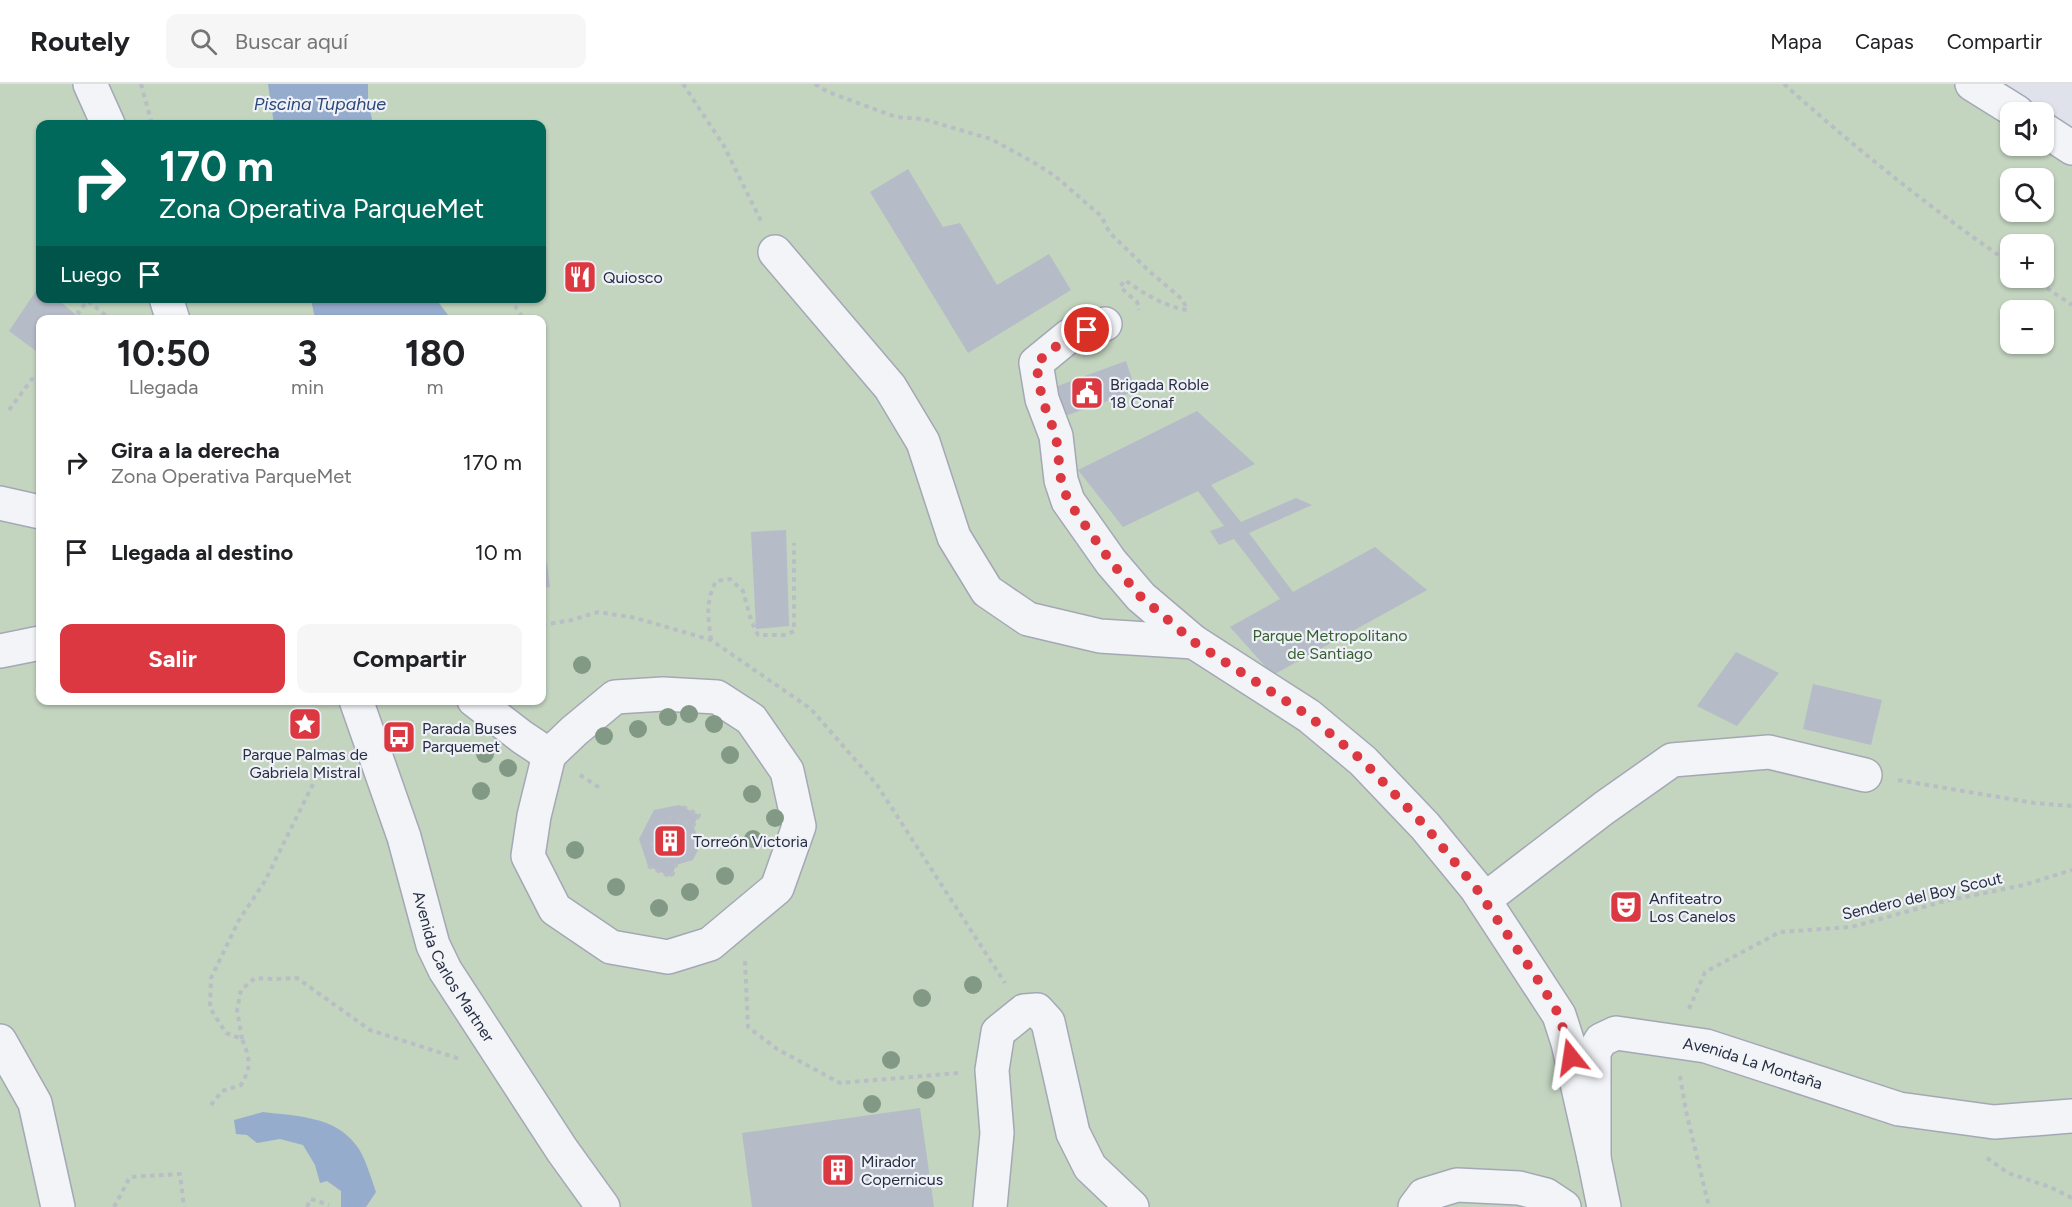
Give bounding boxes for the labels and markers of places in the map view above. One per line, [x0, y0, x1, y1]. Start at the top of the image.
restaurant icon: Quiosco [562, 259, 598, 295]
place label: Quiosco [603, 268, 663, 287]
pin [1061, 304, 1112, 355]
public building icon: Brigada Roble 18 Conaf [1069, 375, 1105, 411]
place label: Brigada Roble 18 Conaf [1110, 375, 1209, 412]
place icon: Parque Palmas de Gabriela Mistral [287, 706, 323, 742]
bus stop icon: Parada Buses Parquemet [381, 719, 417, 755]
place label: Parada Buses Parquemet [422, 719, 517, 756]
place label: Parque Palmas de Gabriela Mistral [242, 745, 368, 782]
building icon: Torreón Victoria [652, 823, 688, 859]
place label: Torreón Victoria [693, 832, 808, 851]
theatre icon: Anfiteatro Los Canelos [1608, 889, 1644, 925]
place label: Anfiteatro Los Canelos [1649, 889, 1736, 926]
building icon: Mirador Copernicus [820, 1152, 856, 1188]
place label: Mirador Copernicus [861, 1152, 943, 1189]

